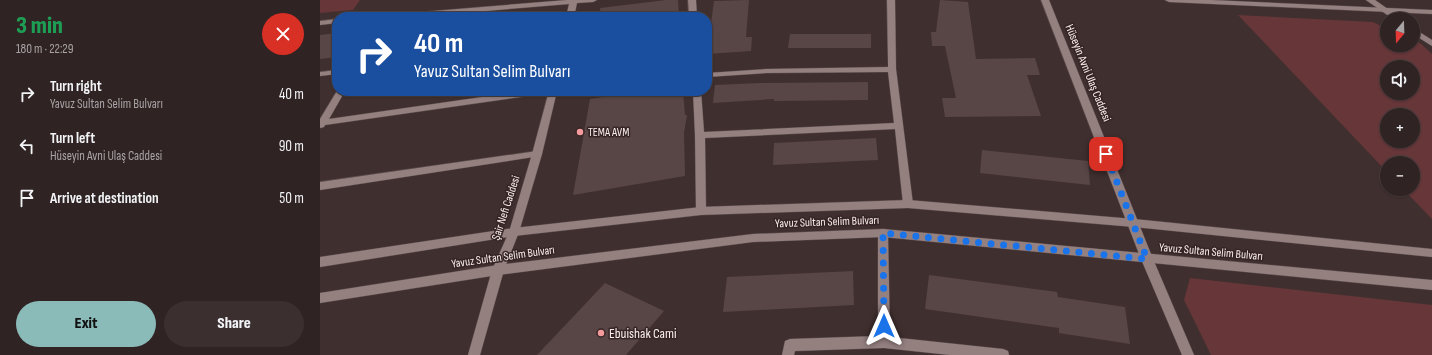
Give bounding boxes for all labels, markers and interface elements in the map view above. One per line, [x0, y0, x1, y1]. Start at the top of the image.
text: 3 min [16, 11, 63, 40]
north arrow [1380, 12, 1420, 52]
map controls [1380, 12, 1420, 196]
button: close [262, 13, 304, 55]
street label: Hüseyin Avni Ulaş Caddesi [1062, 22, 1114, 124]
text: 40 m [414, 27, 463, 60]
icon: right [348, 28, 400, 80]
text: 180 m · 22:29 [16, 41, 73, 57]
button: sound [1380, 60, 1420, 100]
text: Yavuz Sultan Selim Bulvarı [414, 61, 570, 82]
text: Turn right [50, 77, 102, 96]
icon: right [16, 83, 38, 105]
text: 40 m [279, 85, 304, 104]
text: Yavuz Sultan Selim Bulvarı [50, 96, 163, 112]
button: + [1380, 108, 1420, 148]
place label: TEMA AVM [588, 125, 629, 140]
marker: TEMA AVM [575, 127, 585, 137]
text: Turn left [50, 129, 95, 148]
icon: left [16, 135, 38, 157]
text: 90 m [279, 137, 304, 156]
pin [1089, 137, 1123, 171]
icon: arrive [1095, 143, 1117, 165]
text: Hüseyin Avni Ulaş Caddesi [50, 148, 162, 164]
button: − [1380, 156, 1420, 196]
street label: Şair Nefi Caddesi [489, 174, 523, 242]
icon: arrive [16, 187, 38, 209]
text: Arrive at destination [50, 189, 159, 208]
text: 50 m [279, 189, 304, 208]
street label: Yavuz Sultan Selim Bulvarı [775, 213, 879, 231]
street label: Yavuz Sultan Selim Bulvarı [1158, 240, 1264, 264]
street label: Yavuz Sultan Selim Bulvarı [450, 242, 556, 272]
button: Exit [16, 301, 156, 347]
button: Share [164, 301, 304, 347]
position arrow [863, 305, 905, 347]
place label: Ebuishak Cami [609, 325, 677, 342]
marker: Ebuishak Cami [596, 328, 606, 338]

